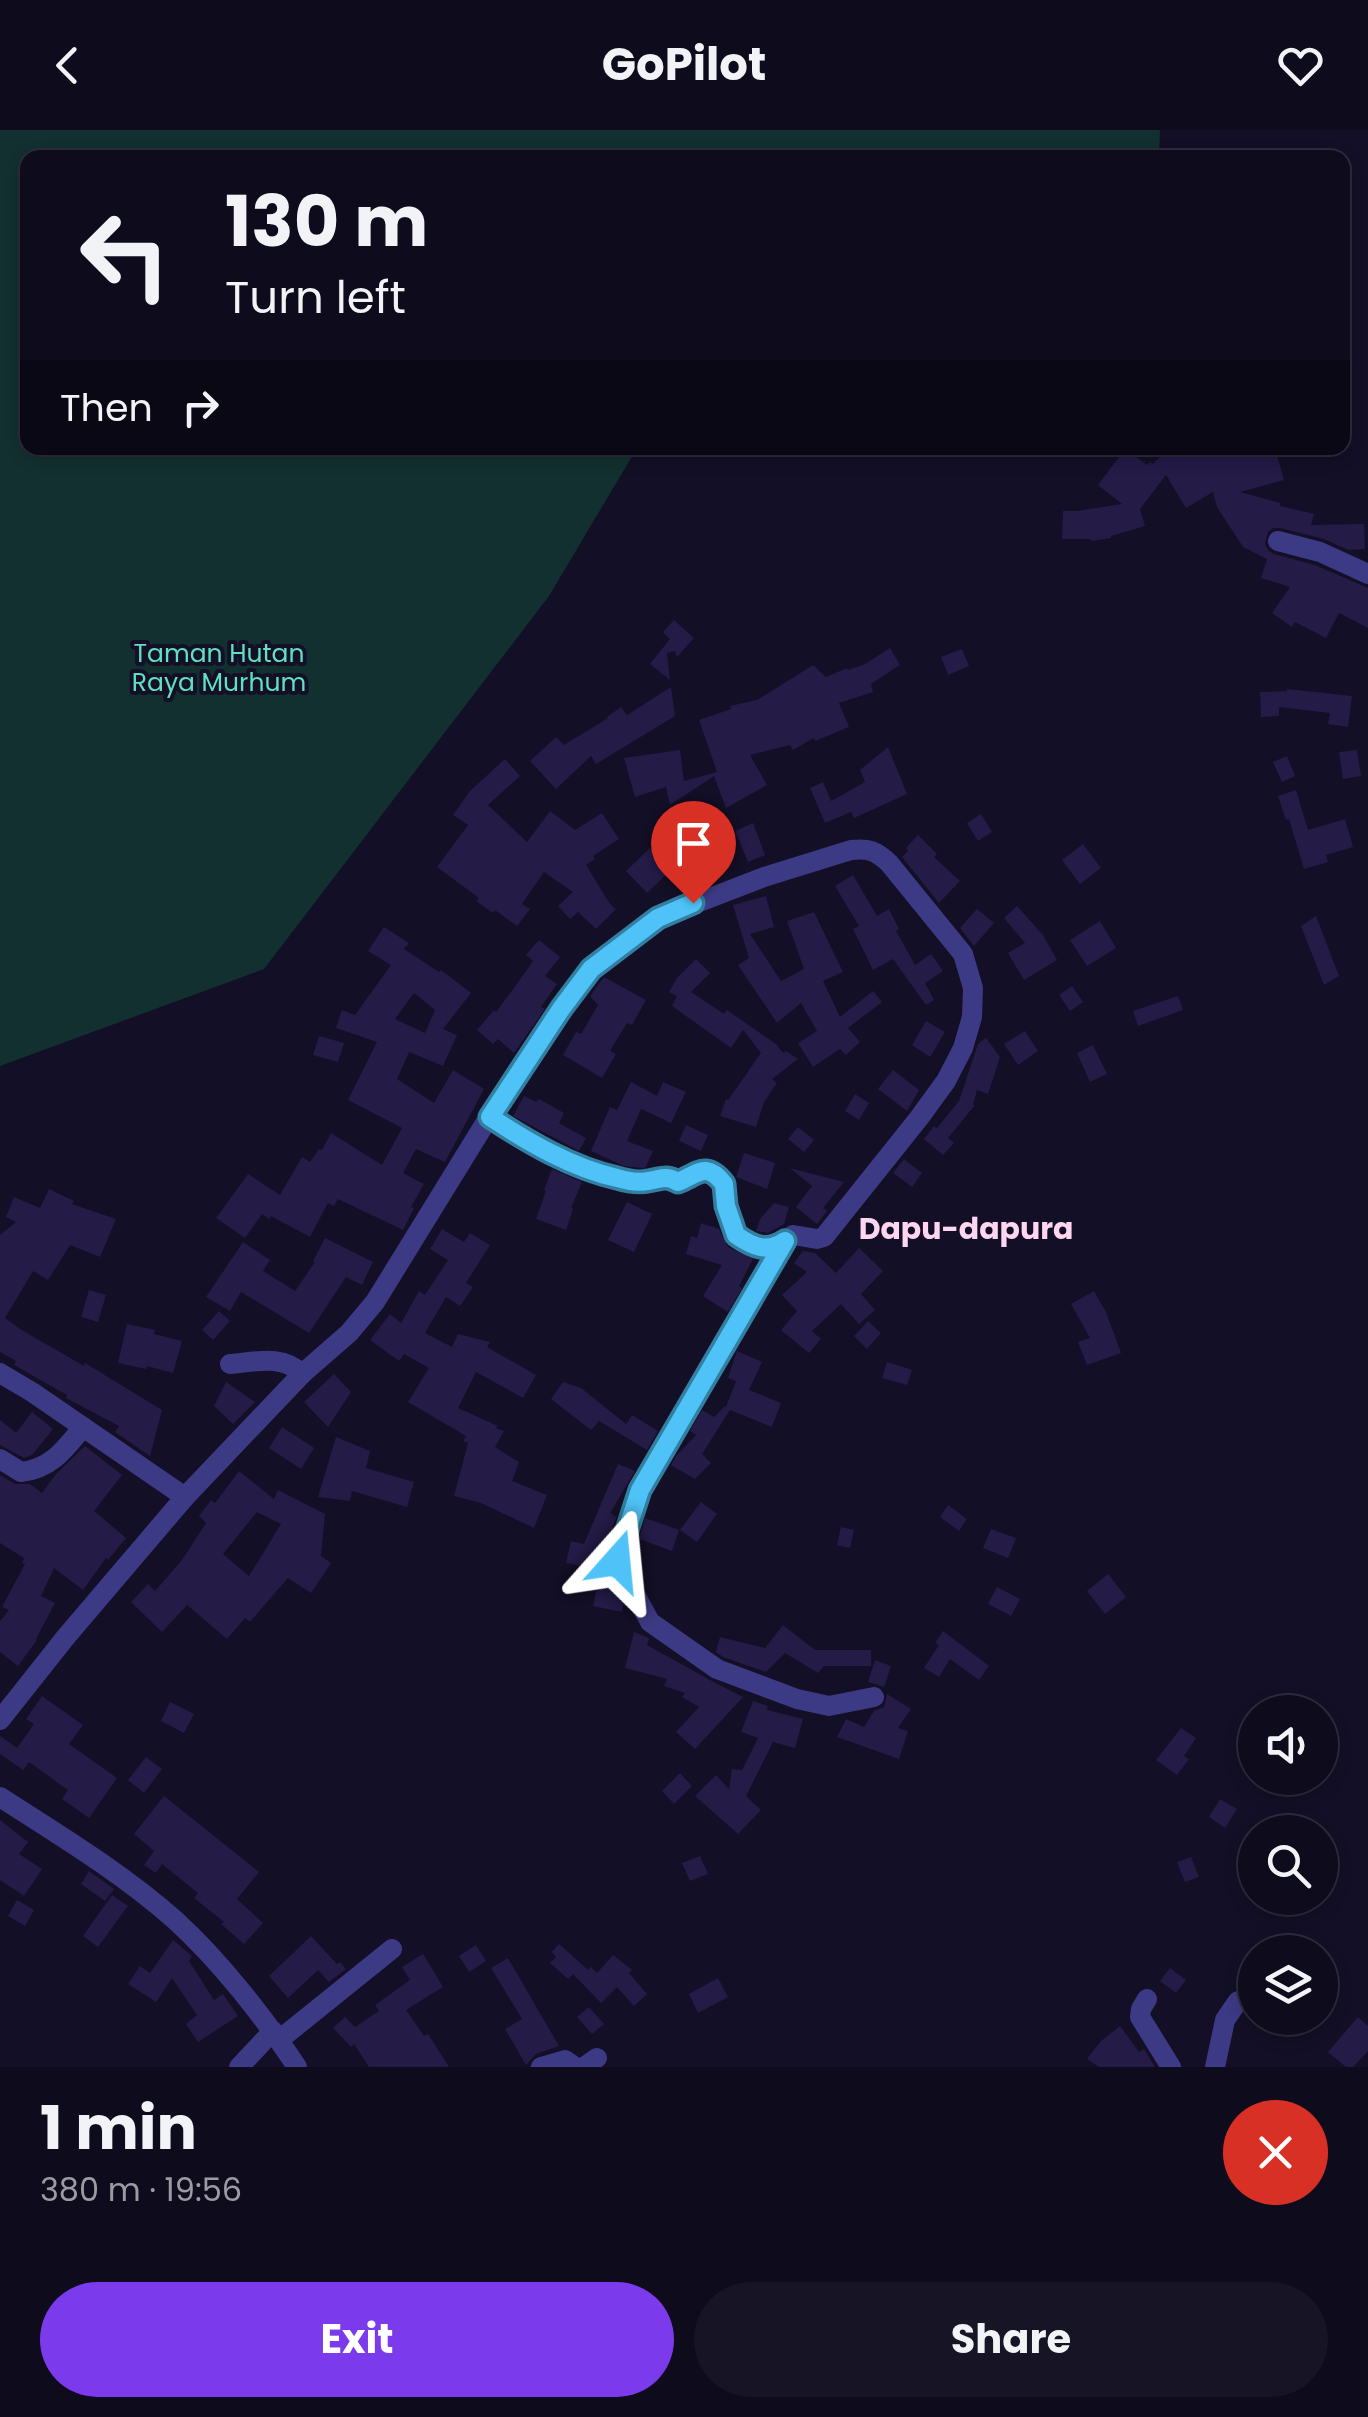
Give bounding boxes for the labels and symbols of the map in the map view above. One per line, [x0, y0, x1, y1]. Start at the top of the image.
park label: Taman Hutan Raya Murhum [132, 636, 306, 700]
pin [651, 801, 736, 904]
district label: Dapu-dapura [859, 1207, 1073, 1250]
position arrow [565, 1509, 669, 1613]

